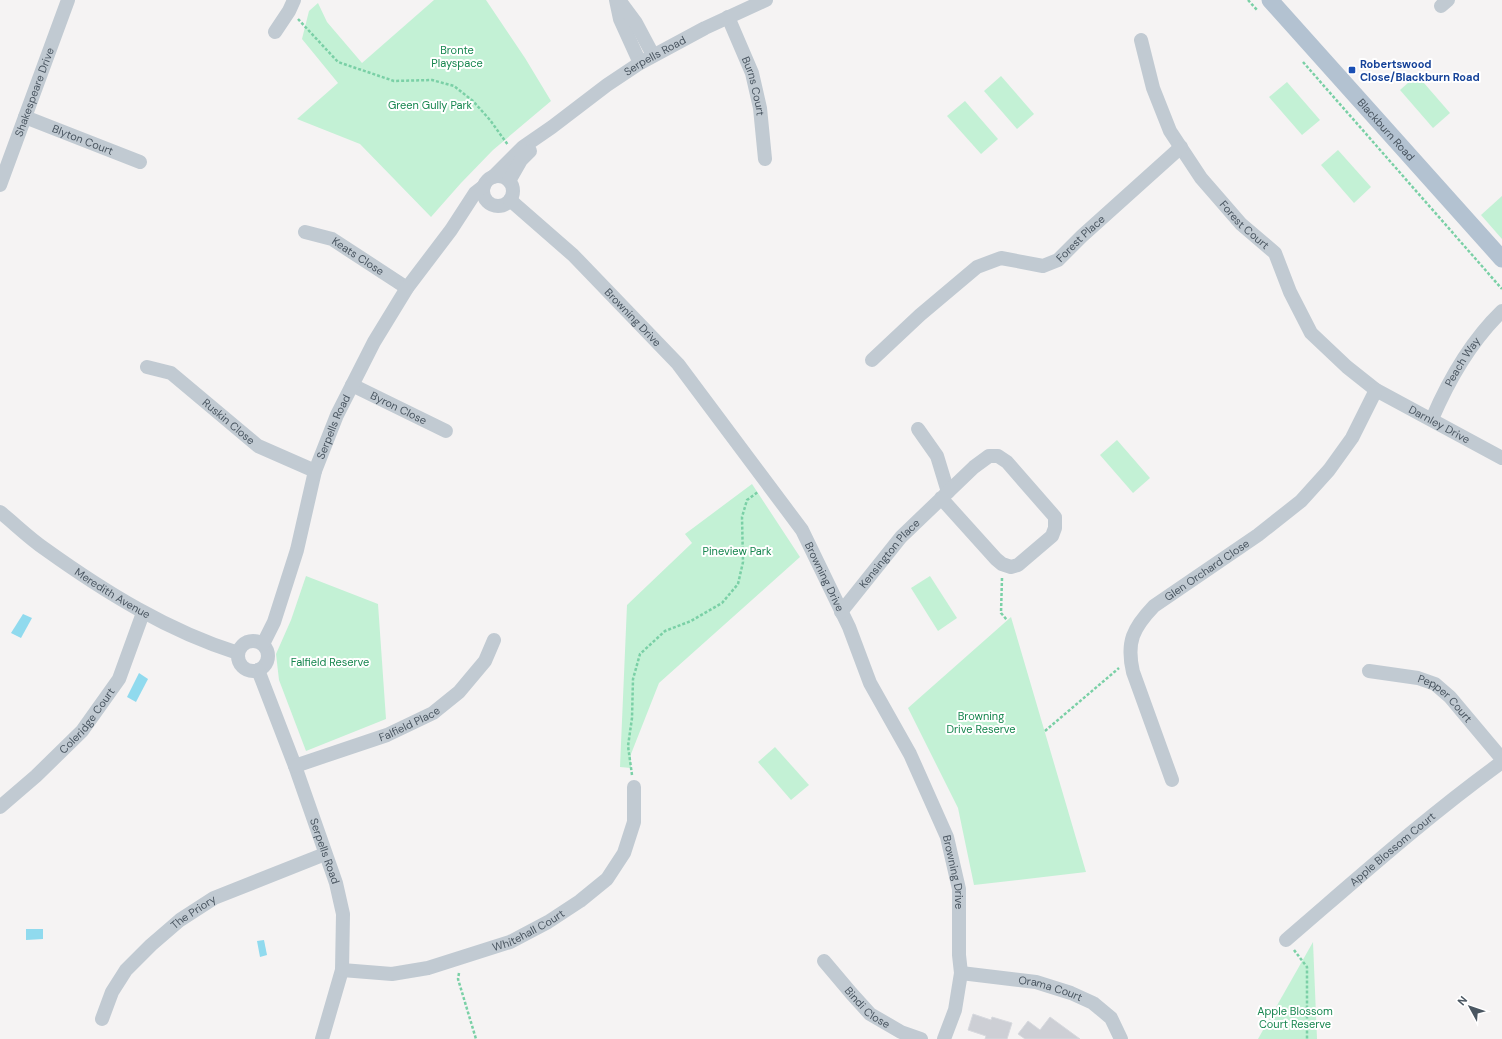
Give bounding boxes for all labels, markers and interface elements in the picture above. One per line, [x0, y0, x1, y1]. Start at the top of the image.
street label: Serpells Road [621, 33, 688, 79]
park label: Bronte Playspace [431, 43, 483, 70]
street label: Shakespeare Drive [11, 46, 57, 139]
street label: Burns Court [739, 54, 768, 116]
place label: Robertswood Close/Blackburn Road [1360, 57, 1480, 84]
marker: Robertswood Close/Blackburn Road [1347, 65, 1357, 75]
street label: Blackburn Road [1354, 95, 1418, 164]
park label: Green Gully Park [388, 98, 473, 112]
street label: Blyton Court [50, 121, 115, 158]
street label: Forest Court [1217, 198, 1272, 252]
street label: Forest Place [1053, 212, 1108, 265]
street label: Keats Close [329, 234, 387, 278]
street label: Browning Drive [602, 285, 664, 349]
street label: Peach Way [1442, 334, 1483, 389]
street label: Byron Close [368, 388, 429, 428]
street label: Serpells Road [313, 392, 353, 461]
street label: Ruskin Close [199, 395, 258, 447]
street label: Darnley Drive [1406, 402, 1472, 446]
street label: Kensington Place [856, 516, 923, 591]
street label: Glen Orchard Close [1162, 536, 1252, 604]
street label: Browning Drive [802, 540, 847, 614]
park label: Pineview Park [703, 544, 772, 558]
street label: Meredith Avenue [72, 565, 153, 621]
park label: Falfield Reserve [291, 655, 369, 669]
street label: Pepper Court [1416, 671, 1475, 725]
street label: Coleridge Court [56, 685, 118, 757]
street label: Falfield Place [377, 703, 443, 744]
park label: Browning Drive Reserve [946, 709, 1016, 736]
street label: Apple Blossom Court [1347, 809, 1438, 889]
street label: Serpells Road [307, 816, 343, 886]
street label: Browning Drive [940, 833, 966, 909]
street label: The Priory [168, 892, 218, 932]
street label: Whitehall Court [490, 906, 567, 954]
street label: Orama Court [1018, 973, 1085, 1004]
street label: Bindi Close [842, 984, 893, 1031]
north arrow [1450, 987, 1490, 1027]
text: N [1454, 993, 1470, 1008]
park label: Apple Blossom Court Reserve [1257, 1004, 1333, 1031]

